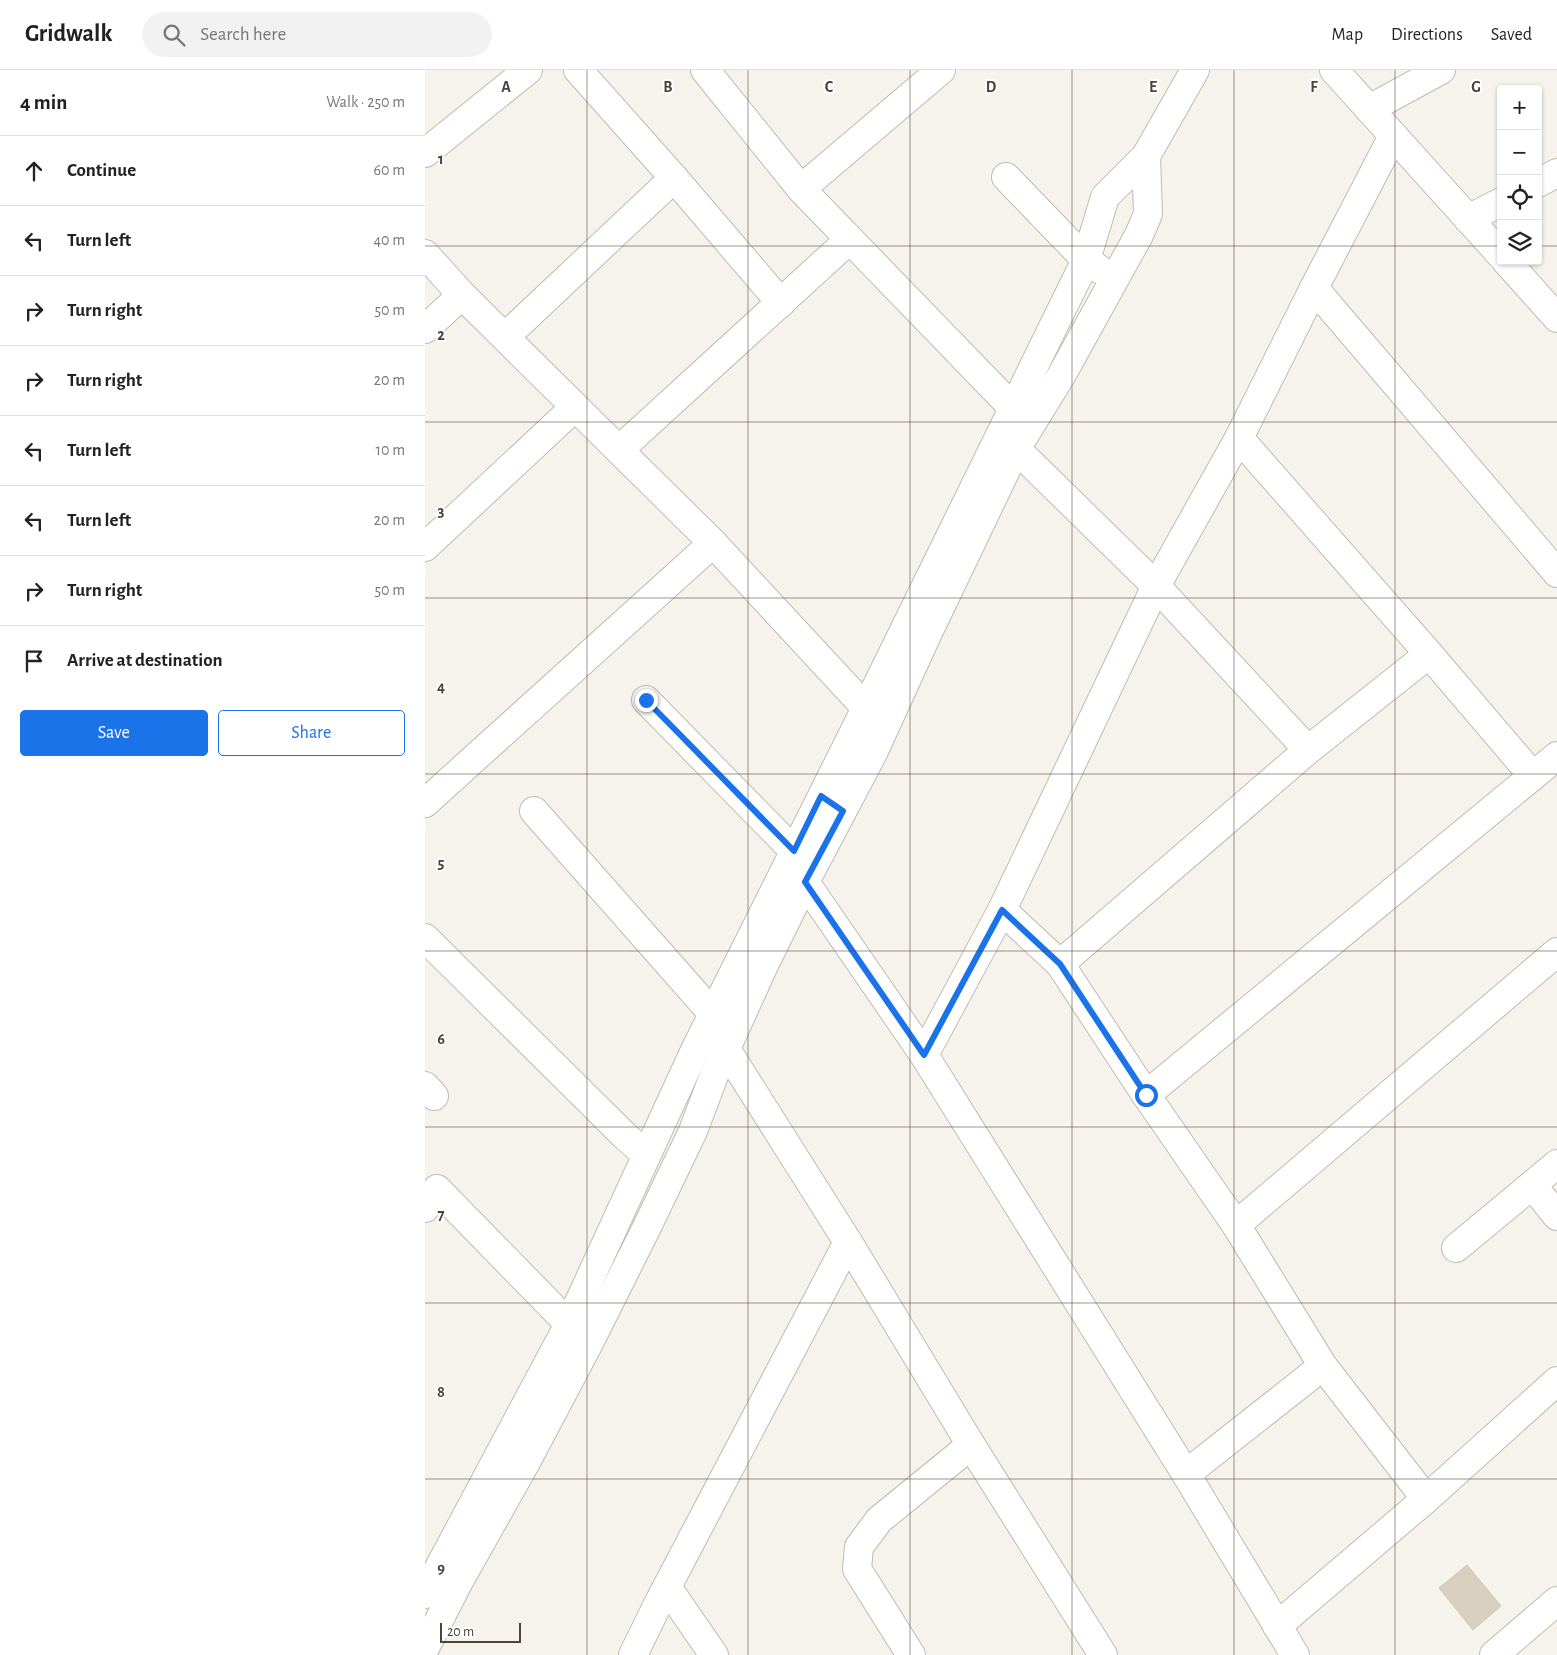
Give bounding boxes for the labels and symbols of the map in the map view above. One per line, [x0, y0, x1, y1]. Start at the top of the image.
text: A [501, 79, 511, 95]
text: B [663, 79, 673, 95]
text: C [825, 79, 834, 95]
text: D [986, 79, 997, 95]
text: E [1149, 79, 1157, 95]
text: F [1310, 79, 1318, 95]
text: G [1471, 79, 1481, 95]
text: 1 [438, 151, 444, 167]
text: 2 [437, 327, 445, 343]
text: 3 [438, 503, 445, 519]
text: 4 [437, 679, 445, 695]
route end [635, 689, 658, 712]
text: 5 [438, 855, 445, 871]
text: 6 [437, 1031, 445, 1047]
route start [1135, 1084, 1158, 1107]
text: 7 [438, 1207, 445, 1223]
text: 8 [437, 1384, 445, 1400]
text: 9 [437, 1560, 445, 1576]
scale bar [440, 1620, 521, 1643]

